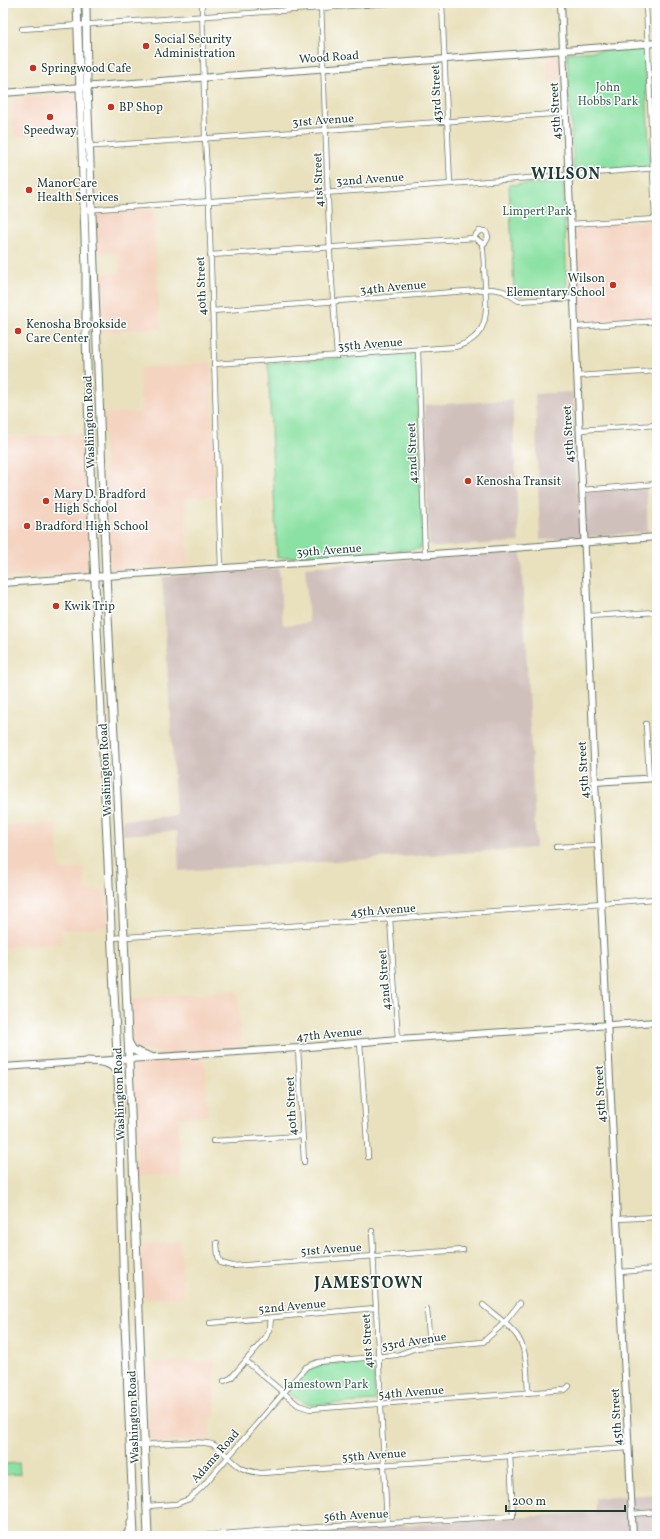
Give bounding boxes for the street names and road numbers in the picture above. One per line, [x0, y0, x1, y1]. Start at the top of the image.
street label: Wood Road [299, 48, 360, 68]
street label: 43rd Street [428, 64, 446, 123]
street label: 45th Street [546, 82, 566, 140]
street label: 31st Avenue [292, 111, 355, 131]
street label: 41st Street [310, 152, 328, 208]
street label: 32nd Avenue [336, 170, 405, 190]
street label: 40th Street [193, 256, 211, 316]
street label: 34th Avenue [359, 277, 427, 299]
street label: 35th Avenue [337, 335, 403, 355]
street label: Washington Road [80, 375, 100, 469]
street label: 45th Street [559, 405, 579, 463]
street label: 42nd Street [404, 422, 422, 484]
street label: 39th Avenue [296, 541, 362, 561]
street label: Washington Road [96, 723, 116, 817]
street label: 45th Street [574, 741, 594, 799]
street label: 45th Avenue [350, 901, 417, 921]
street label: 42nd Street [375, 949, 395, 1011]
street label: 47th Avenue [296, 1024, 363, 1046]
street label: Washington Road [110, 1047, 130, 1141]
street label: 45th Street [591, 1065, 611, 1123]
street label: 40th Street [282, 1076, 302, 1136]
street label: 51st Avenue [300, 1240, 363, 1260]
street label: 52nd Avenue [258, 1296, 327, 1318]
street label: 41st Street [359, 1313, 377, 1369]
street label: 53rd Avenue [381, 1329, 448, 1355]
street label: Washington Road [124, 1370, 144, 1464]
street label: 54th Avenue [378, 1383, 445, 1403]
street label: 45th Street [607, 1388, 627, 1446]
street label: Adams Road [188, 1426, 244, 1487]
street label: 55th Avenue [341, 1446, 407, 1466]
street label: 56th Avenue [323, 1506, 389, 1526]

